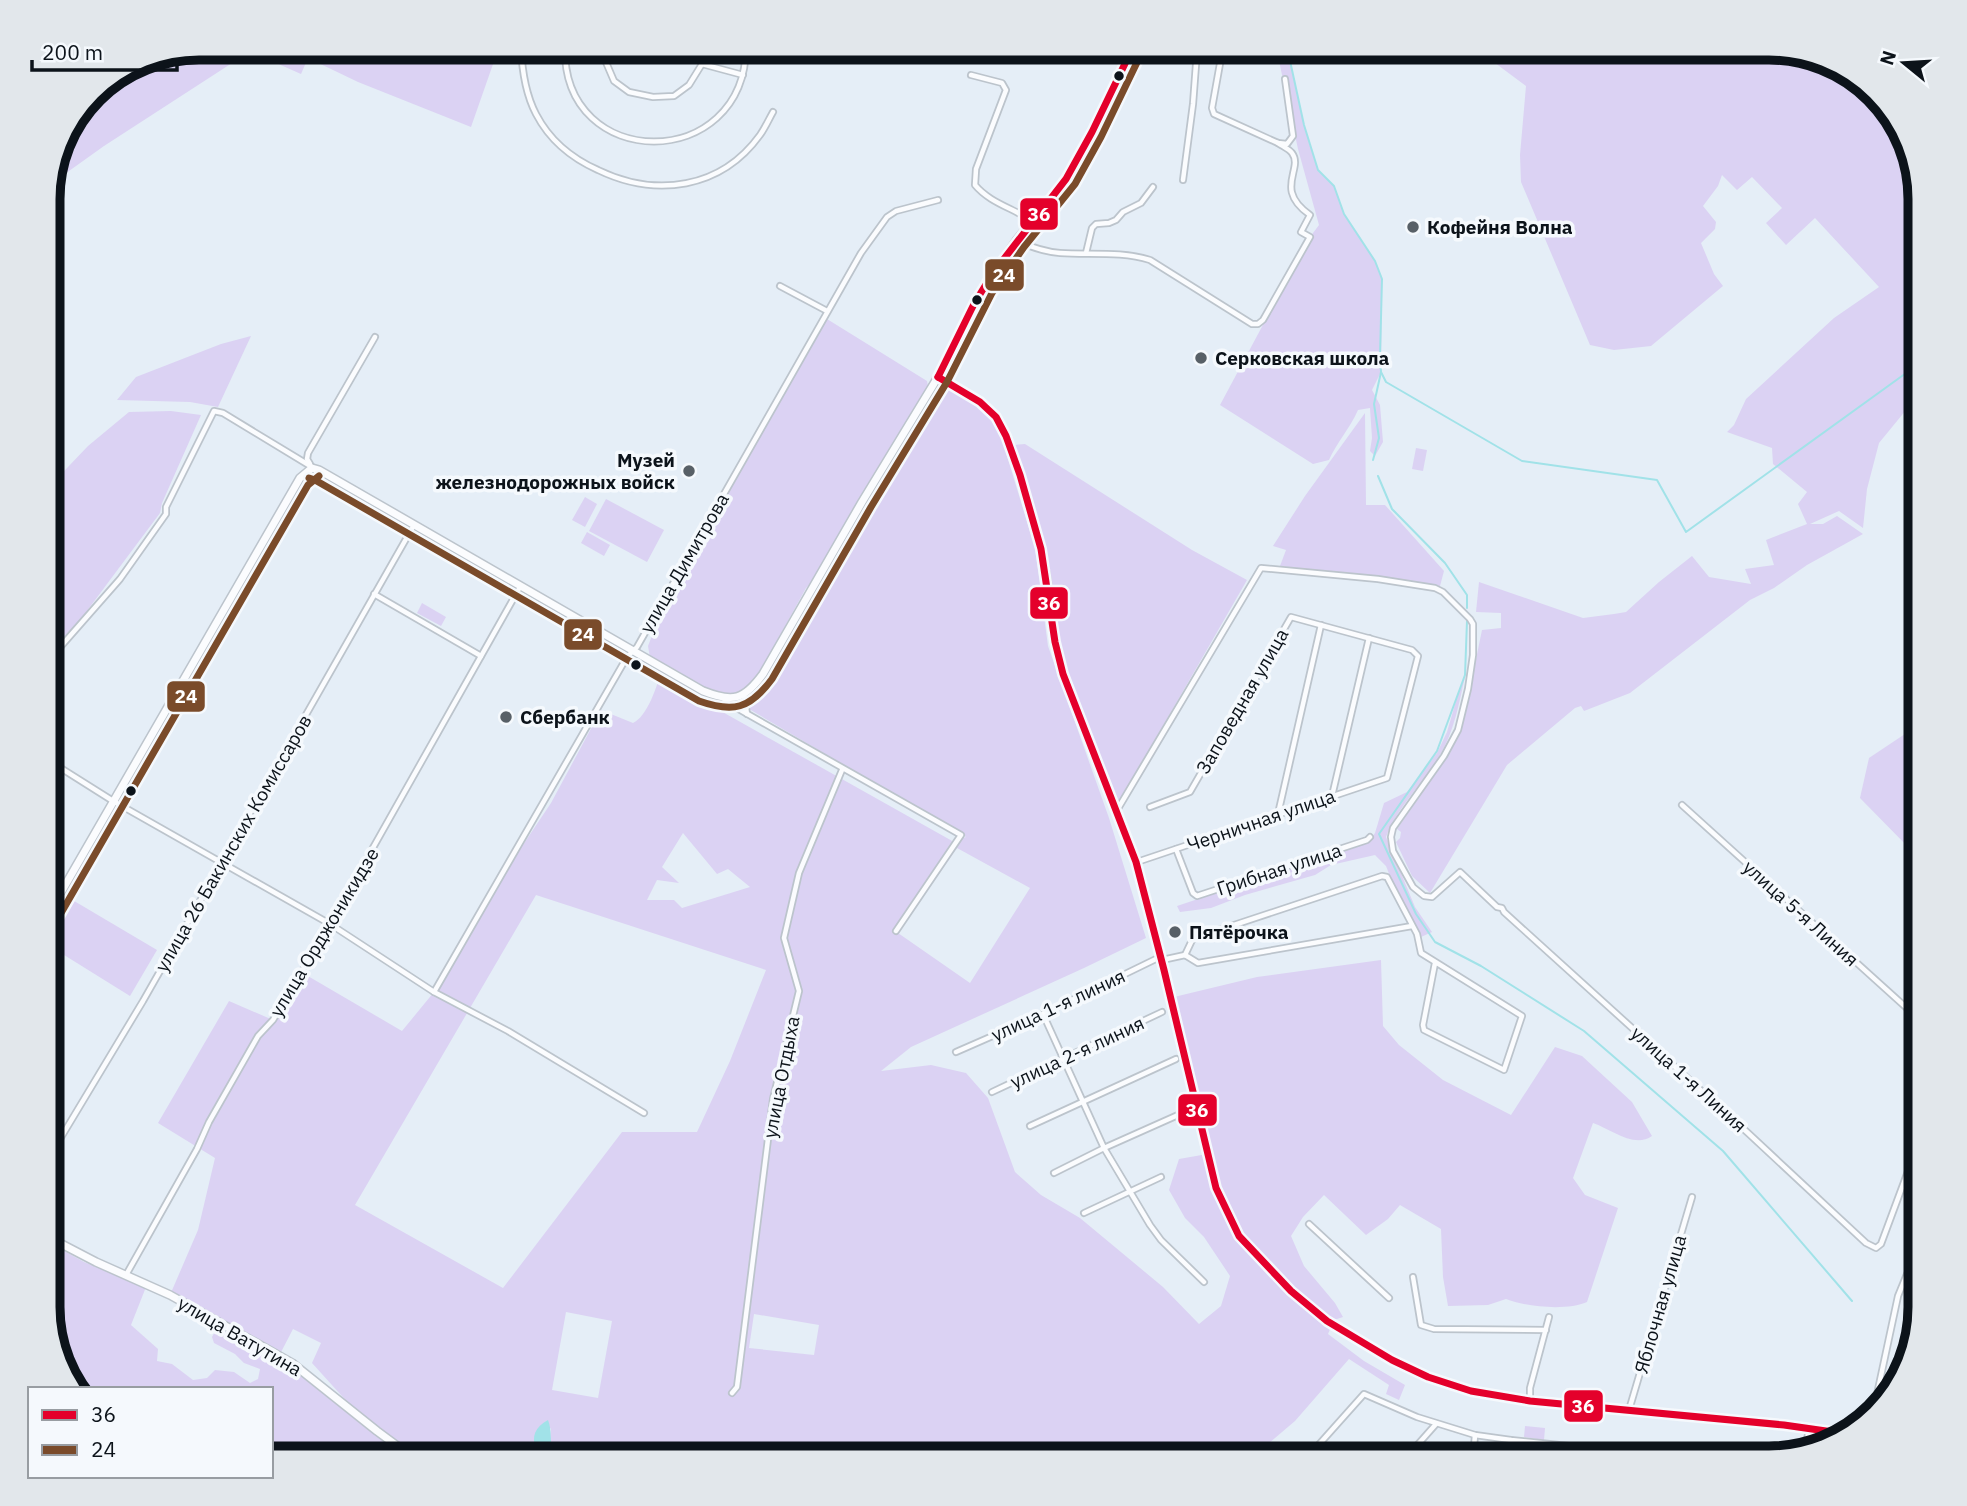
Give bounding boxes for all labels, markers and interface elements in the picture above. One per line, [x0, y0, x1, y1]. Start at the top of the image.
scale bar [32, 28, 177, 72]
north arrow [1869, 28, 1939, 98]
text: 200 m [42, 38, 103, 66]
text: N [1874, 47, 1901, 68]
unlabelled marker [1112, 69, 1126, 83]
line badge: 36 [1019, 197, 1059, 231]
text: 36 [1028, 202, 1050, 226]
place label: Кофейня Волна [1427, 215, 1573, 239]
marker: Кофейня Волна [1405, 219, 1421, 235]
line badge: 24 [984, 258, 1025, 292]
text: 24 [993, 263, 1015, 287]
unlabelled marker [970, 293, 984, 307]
place label: Серковская школа [1215, 346, 1390, 370]
marker: Серковская школа [1193, 350, 1209, 366]
place label: Музей железнодорожных войск [435, 448, 675, 494]
marker: Музей железнодорожных войск [681, 463, 697, 479]
street label: улица Димитрова [634, 489, 734, 637]
line badge: 36 [1029, 586, 1069, 620]
text: 36 [1038, 591, 1060, 615]
line badge: 24 [563, 618, 603, 651]
text: 24 [572, 622, 594, 646]
street label: Заповедная улица [1191, 624, 1293, 778]
unlabelled marker [629, 658, 643, 672]
line badge: 24 [166, 680, 206, 713]
text: 24 [175, 684, 197, 708]
place label: Сбербанк [520, 705, 610, 729]
marker: Сбербанк [498, 709, 514, 725]
street label: улица 26 Бакинских Комиссаров [149, 710, 317, 976]
street label: Черничная улица [1184, 783, 1338, 857]
unlabelled marker [124, 784, 138, 798]
street label: Грибная улица [1214, 838, 1344, 900]
street label: улица Орджоникидзе [264, 843, 384, 1021]
street label: улица 5-я Линия [1738, 855, 1864, 971]
place label: Пятёрочка [1189, 920, 1289, 944]
marker: Пятёрочка [1167, 924, 1183, 940]
street label: улица 1-я линия [987, 963, 1129, 1047]
street label: улица 2-я линия [1006, 1010, 1148, 1094]
street label: улица Отдыха [757, 1014, 805, 1140]
street label: улица 1-я Линия [1626, 1021, 1752, 1137]
line badge: 36 [1177, 1093, 1218, 1127]
text: 36 [1186, 1098, 1208, 1122]
street label: Яблочная улица [1629, 1232, 1691, 1376]
street label: улица Ватутина [174, 1291, 306, 1381]
legend [28, 1387, 273, 1478]
line badge: 36 [1563, 1389, 1604, 1423]
text: 36 [1572, 1394, 1594, 1418]
text: 36 [91, 1400, 116, 1428]
text: 24 [91, 1435, 116, 1463]

